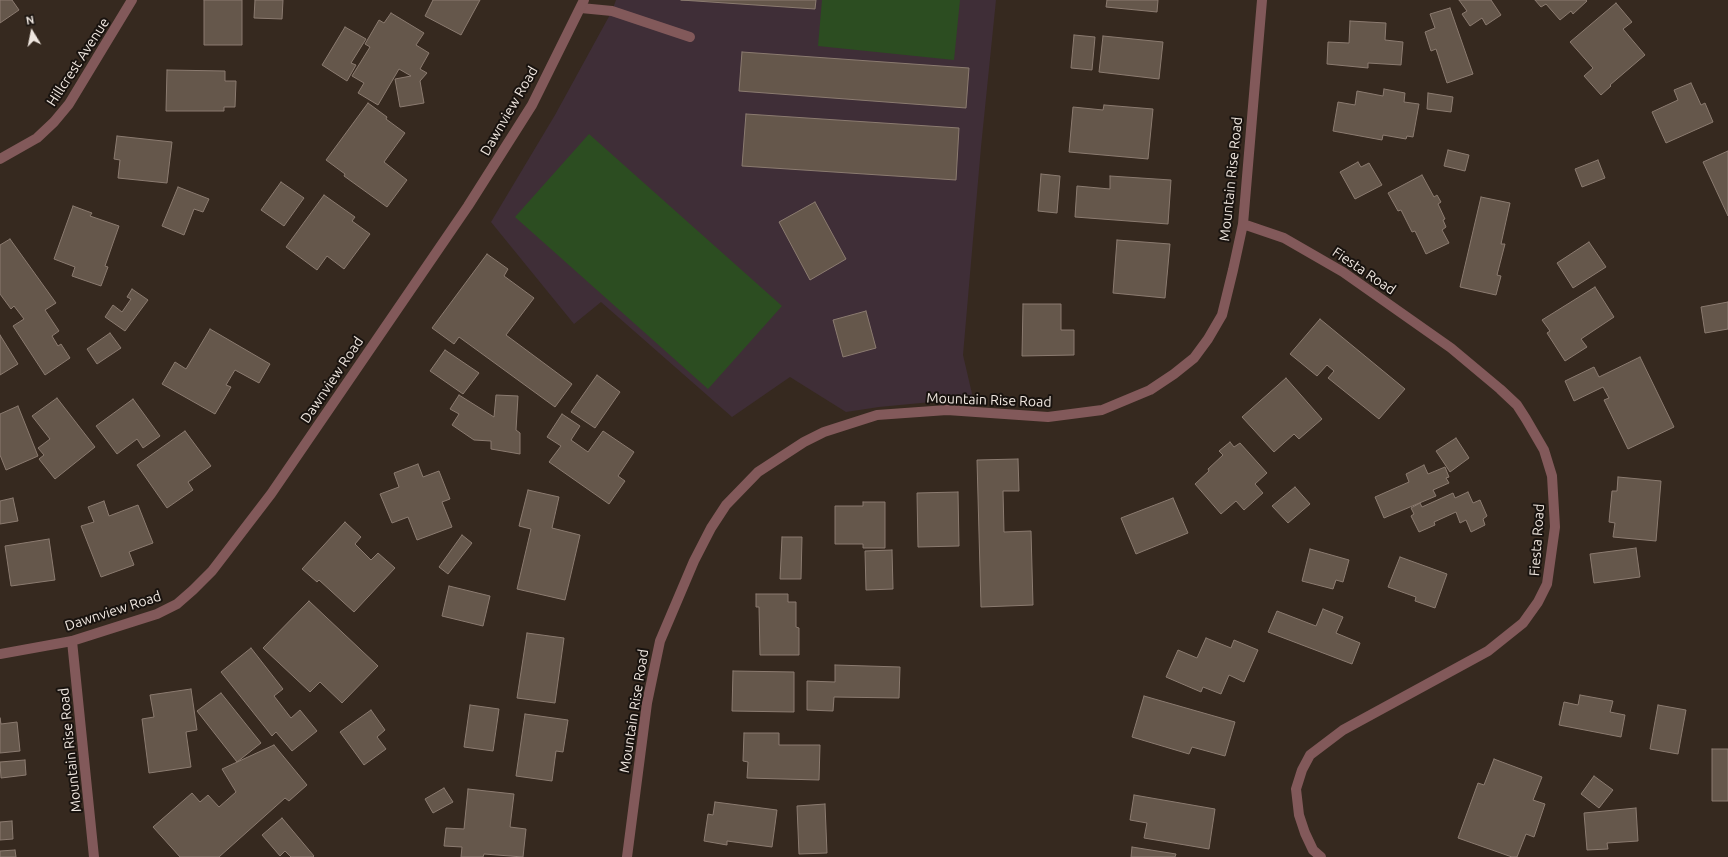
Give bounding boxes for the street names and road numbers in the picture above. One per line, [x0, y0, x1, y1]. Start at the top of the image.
street label: Hillcrest Avenue [43, 15, 113, 109]
street label: Dawnview Road [477, 63, 541, 159]
street label: Mountain Rise Road [1216, 116, 1246, 242]
street label: Fiesta Road [1329, 244, 1399, 298]
street label: Dawnview Road [297, 334, 367, 426]
street label: Mountain Rise Road [926, 389, 1052, 411]
street label: Fiesta Road [1526, 503, 1548, 577]
street label: Dawnview Road [63, 588, 163, 634]
street label: Mountain Rise Road [616, 648, 652, 774]
street label: Mountain Rise Road [55, 687, 85, 813]

